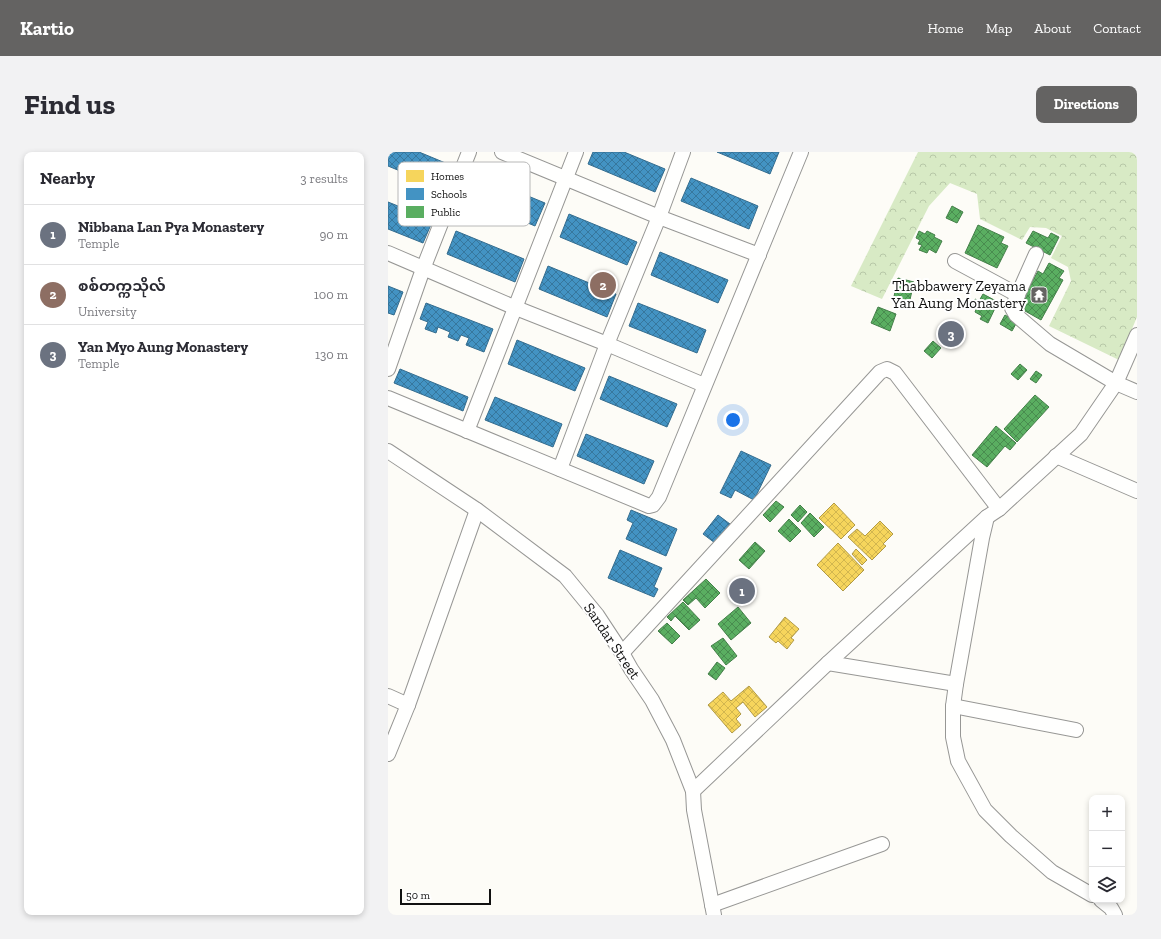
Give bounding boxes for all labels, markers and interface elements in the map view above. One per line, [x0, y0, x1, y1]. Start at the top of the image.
text: Kartio [20, 17, 74, 40]
text: Home [928, 20, 964, 37]
text: Map [986, 20, 1012, 37]
text: About [1034, 20, 1071, 37]
text: Contact [1093, 20, 1141, 37]
button: Directions [1036, 86, 1137, 123]
text: Find us [24, 88, 115, 121]
legend [398, 162, 530, 226]
text: Nearby [40, 168, 95, 188]
text: Homes [431, 170, 464, 183]
text: 3 results [300, 171, 348, 186]
text: Schools [431, 188, 467, 201]
text: Public [431, 206, 460, 219]
text: Nibbana Lan Pya Monastery [78, 218, 264, 236]
text: 1 [50, 227, 56, 242]
text: 90 m [319, 227, 348, 242]
text: Temple [78, 236, 119, 251]
pin: 2 [590, 270, 616, 300]
text: စစ်‌တက္ကသိုလ် [78, 277, 166, 295]
place label: Thabbawery Zeyama Yan Aung Monastery [890, 277, 1026, 312]
temple icon: Thabbawery Zeyama Yan Aung Monastery [1029, 285, 1049, 305]
text: 2 [50, 287, 56, 302]
text: 100 m [314, 287, 348, 302]
text: University [78, 304, 137, 319]
pin: 3 [938, 319, 964, 349]
text: Yan Myo Aung Monastery [78, 338, 248, 356]
text: 3 [50, 347, 56, 362]
text: 130 m [315, 347, 348, 362]
text: Temple [78, 356, 119, 371]
your location [723, 410, 743, 430]
pin: 1 [729, 576, 755, 606]
street label: Sandar Street [580, 599, 644, 683]
map controls [1089, 795, 1125, 903]
button: + [1089, 795, 1125, 831]
button: − [1089, 831, 1125, 867]
button: layers [1089, 867, 1125, 903]
scale bar [400, 887, 491, 906]
text: 50 m [406, 889, 430, 902]

